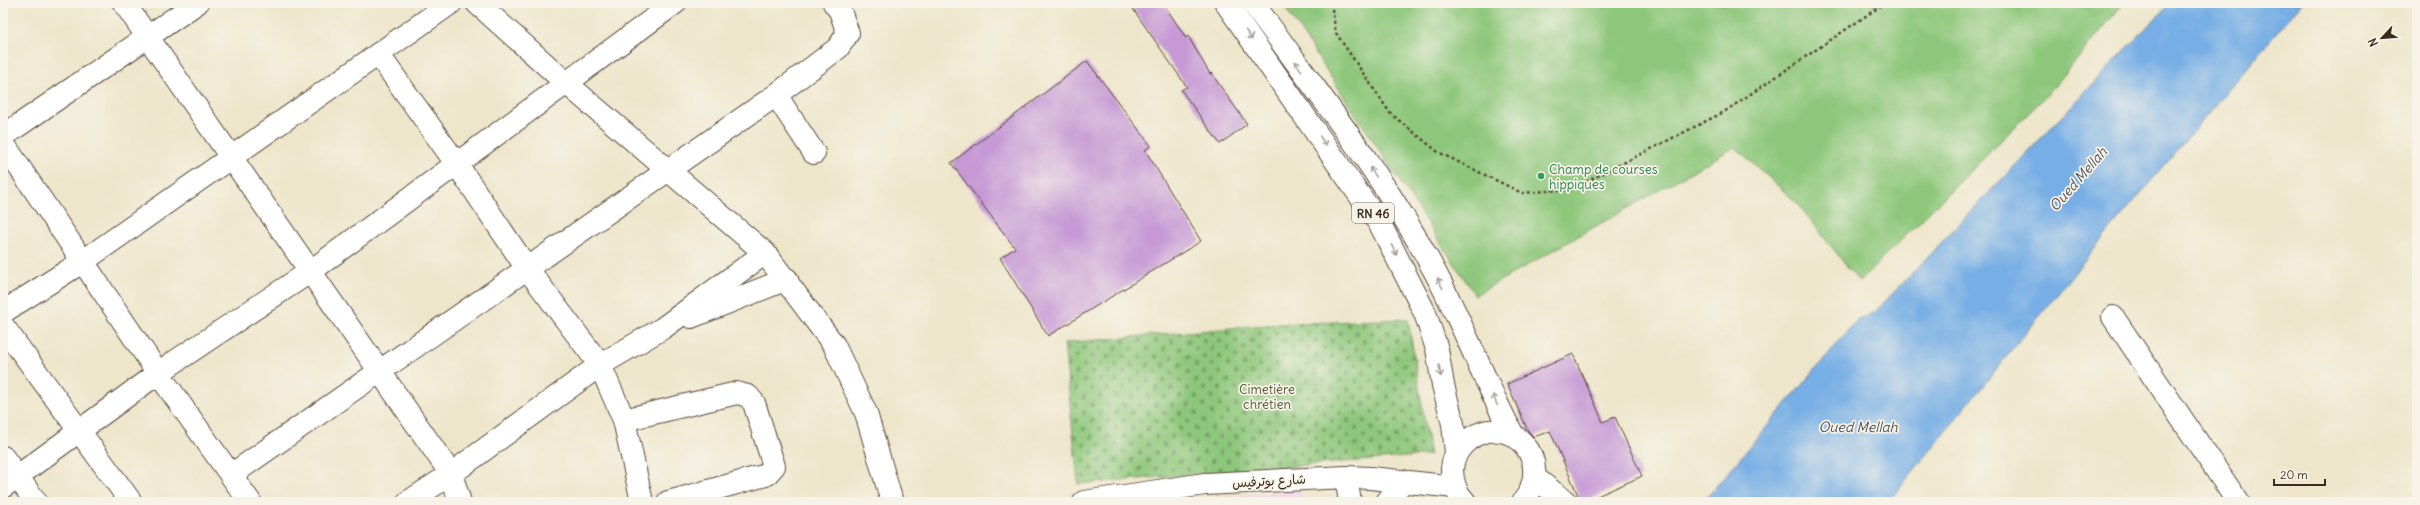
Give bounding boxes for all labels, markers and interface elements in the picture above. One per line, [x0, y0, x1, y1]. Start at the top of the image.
north arrow [2362, 18, 2402, 58]
one-way arrow [1245, 29, 1253, 40]
text: N [2365, 36, 2381, 49]
one-way arrow [1294, 60, 1302, 71]
one-way arrow [1319, 135, 1327, 146]
water label: Oued Mellah [2045, 143, 2111, 215]
place label: Champ de courses hippiques [1549, 161, 1658, 193]
one-way arrow [1368, 166, 1376, 178]
marker: Champ de courses hippiques [1536, 171, 1546, 181]
road number: RN 46 [1352, 203, 1394, 223]
one-way arrow [1390, 244, 1398, 256]
one-way arrow [1436, 277, 1444, 289]
one-way arrow [1437, 364, 1445, 377]
park label: Cimetière chrétien [1239, 381, 1295, 413]
one-way arrow [1491, 395, 1498, 407]
water label: Oued Mellah [1818, 418, 1899, 436]
scale bar [2274, 461, 2325, 487]
text: 20 m [2280, 467, 2308, 482]
street label: شارع بوترفيس [1232, 471, 1306, 492]

